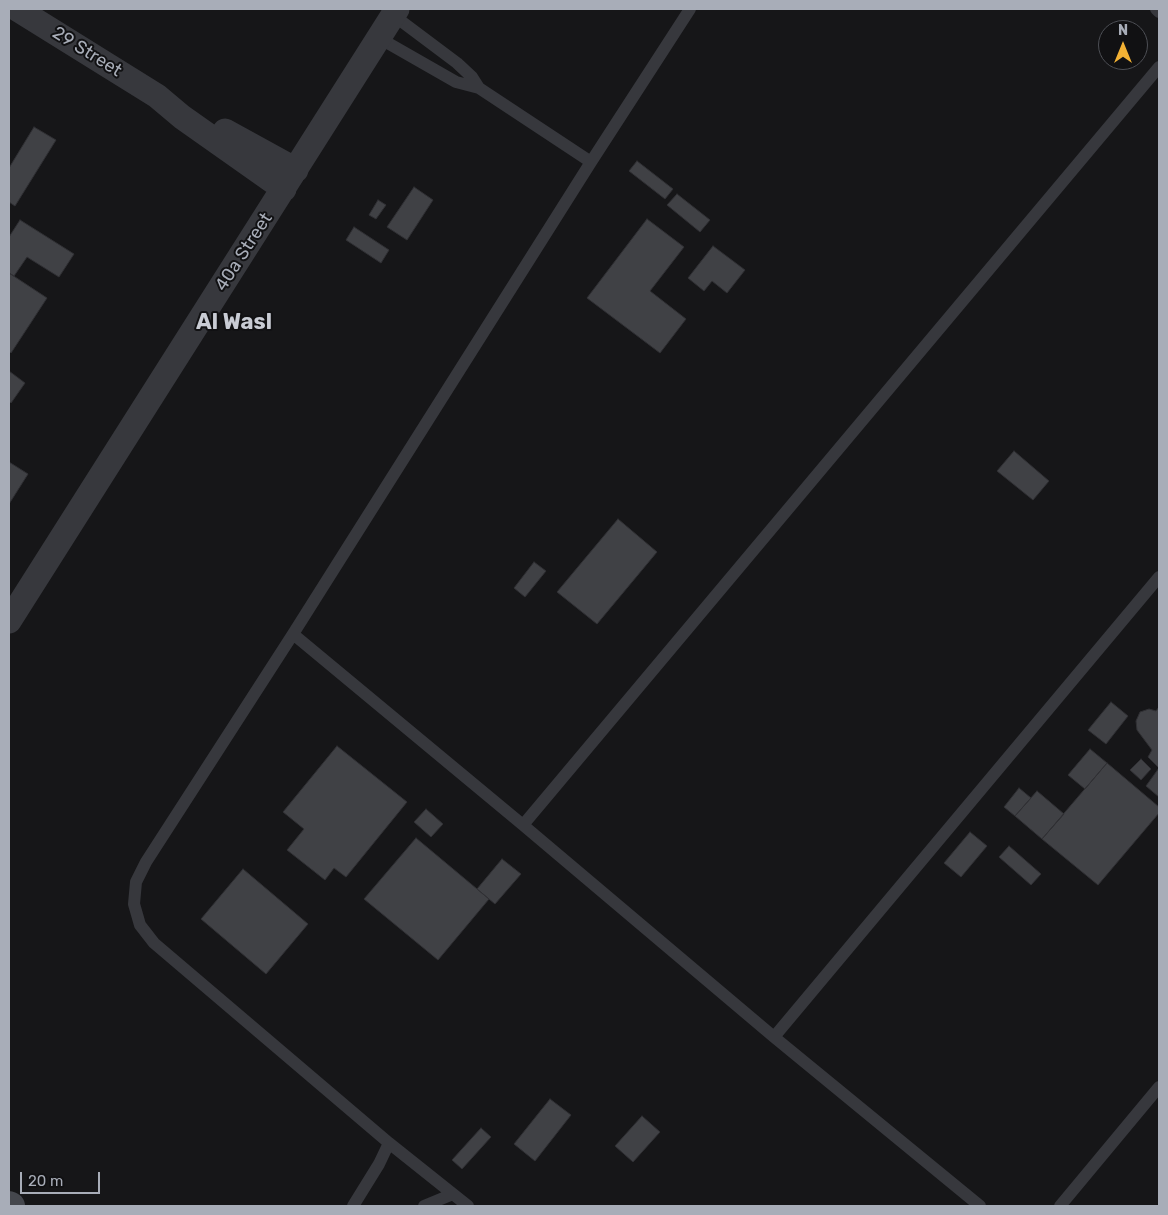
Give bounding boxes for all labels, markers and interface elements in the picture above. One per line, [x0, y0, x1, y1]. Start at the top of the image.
north arrow [1098, 20, 1148, 70]
street label: 29 Street [48, 22, 126, 82]
text: N [1118, 22, 1128, 39]
street label: 40a Street [211, 209, 277, 295]
district label: Al Wasl [196, 310, 272, 336]
scale bar [22, 1162, 102, 1194]
text: 20 m [28, 1172, 63, 1190]

